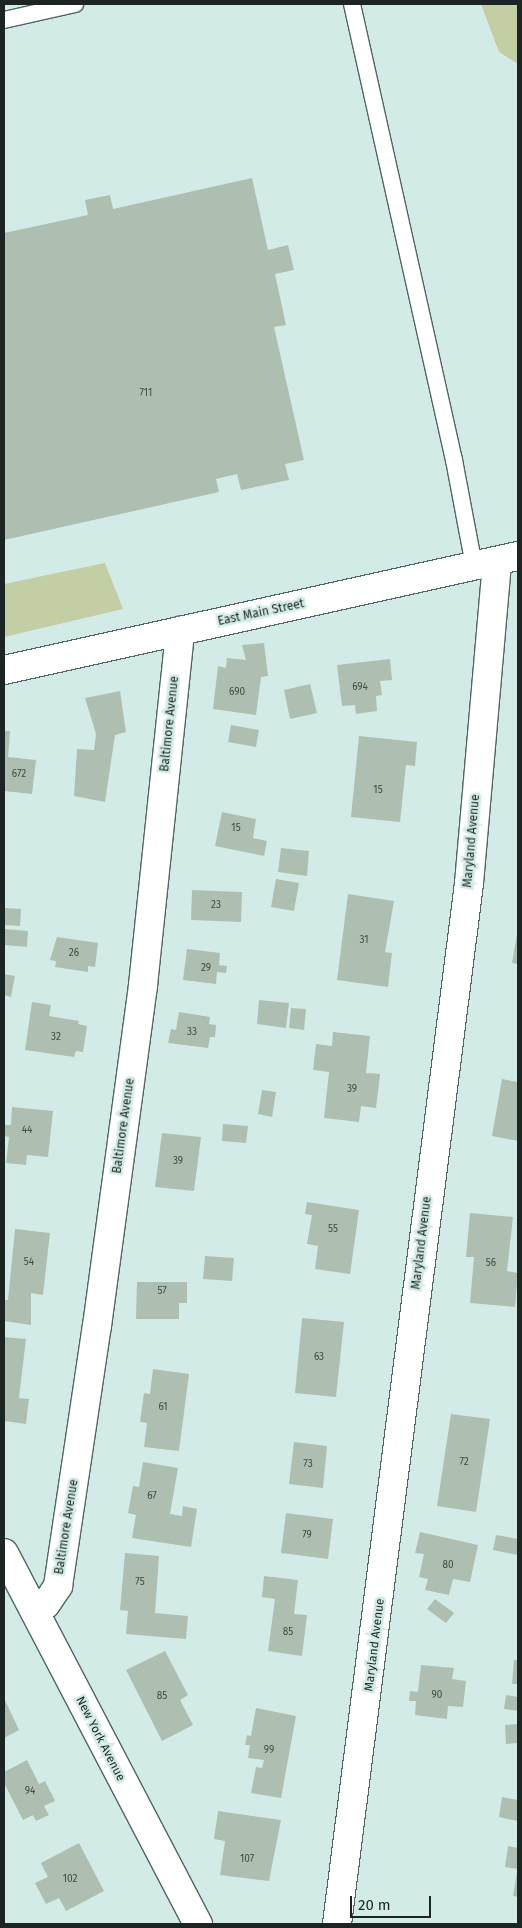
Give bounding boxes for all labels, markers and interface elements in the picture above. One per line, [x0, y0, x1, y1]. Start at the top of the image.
house number: 711 [140, 388, 152, 400]
street label: East Main Street [217, 597, 305, 629]
street label: Baltimore Avenue [158, 675, 182, 773]
house number: 694 [352, 682, 368, 694]
house number: 690 [229, 687, 245, 699]
house number: 672 [12, 769, 26, 781]
house number: 15 [373, 785, 383, 797]
street label: Maryland Avenue [461, 794, 483, 888]
house number: 15 [231, 823, 241, 835]
house number: 23 [211, 900, 221, 912]
house number: 31 [359, 935, 369, 947]
house number: 26 [69, 948, 79, 960]
house number: 29 [201, 963, 211, 975]
house number: 33 [187, 1027, 197, 1039]
house number: 32 [51, 1032, 61, 1044]
street label: Baltimore Avenue [110, 1077, 138, 1175]
house number: 39 [347, 1084, 357, 1096]
house number: 44 [22, 1125, 32, 1137]
house number: 39 [173, 1156, 183, 1168]
street label: Maryland Avenue [409, 1196, 435, 1290]
house number: 55 [328, 1224, 338, 1236]
house number: 54 [24, 1257, 34, 1269]
house number: 56 [486, 1258, 496, 1270]
house number: 57 [157, 1286, 167, 1298]
house number: 63 [314, 1352, 324, 1364]
house number: 61 [158, 1402, 168, 1414]
house number: 72 [459, 1457, 469, 1469]
house number: 73 [303, 1459, 313, 1471]
street label: Baltimore Avenue [52, 1478, 82, 1576]
house number: 67 [147, 1491, 157, 1503]
house number: 79 [302, 1530, 312, 1542]
house number: 80 [442, 1560, 454, 1572]
house number: 75 [135, 1577, 145, 1589]
street label: Maryland Avenue [362, 1598, 388, 1692]
house number: 85 [283, 1627, 293, 1639]
house number: 90 [432, 1690, 442, 1702]
house number: 85 [157, 1691, 167, 1703]
street label: New York Avenue [72, 1694, 128, 1784]
house number: 99 [264, 1745, 274, 1757]
house number: 94 [25, 1786, 35, 1798]
house number: 107 [240, 1854, 254, 1866]
house number: 102 [63, 1874, 77, 1886]
scale bar [352, 1886, 433, 1918]
text: 20 m [358, 1896, 391, 1914]

